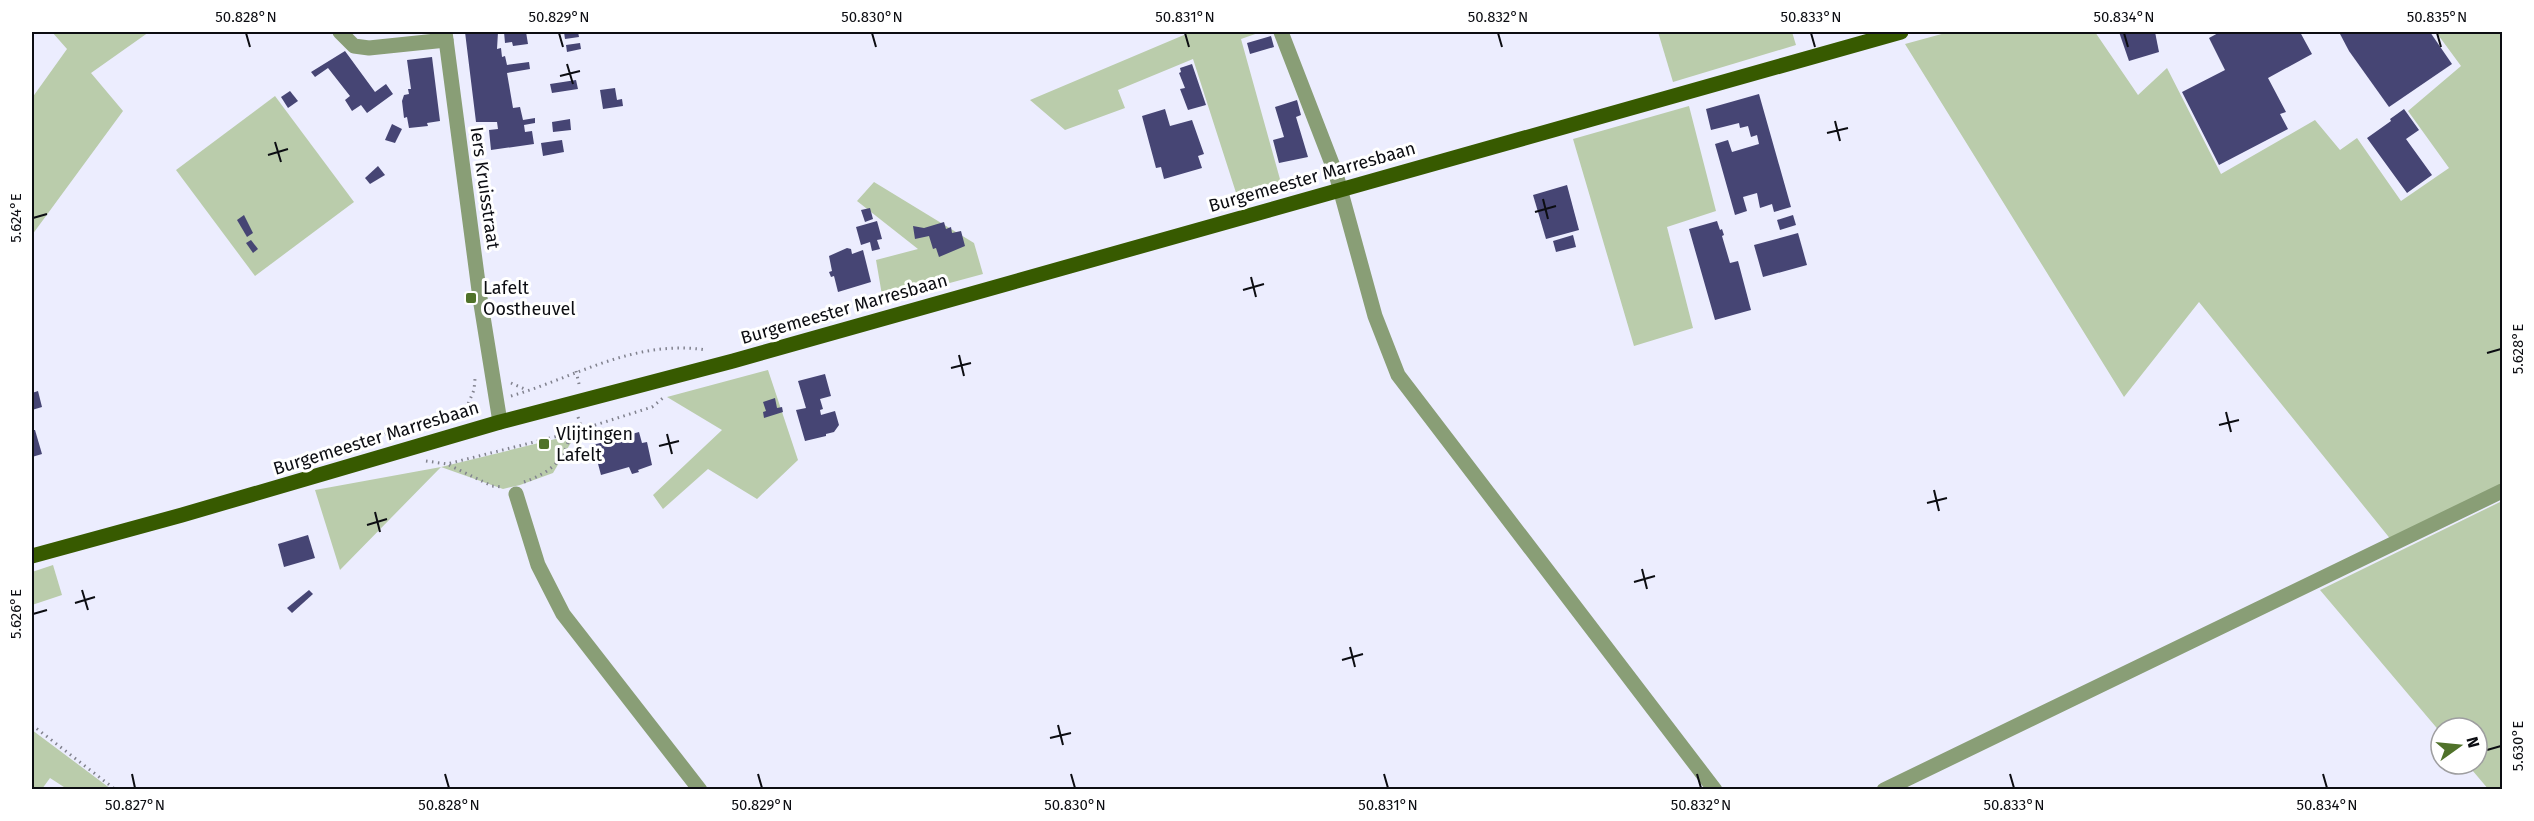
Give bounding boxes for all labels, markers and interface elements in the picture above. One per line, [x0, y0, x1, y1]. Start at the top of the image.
text: 50.828°N [215, 8, 277, 26]
text: 50.829°N [529, 8, 589, 26]
text: 50.830°N [841, 8, 903, 26]
text: 50.831°N [1155, 8, 1215, 26]
text: 50.832°N [1468, 8, 1528, 26]
text: 50.833°N [1781, 8, 1841, 26]
text: 50.834°N [2093, 8, 2155, 26]
text: 50.835°N [2407, 8, 2467, 26]
street label: Iers Kruisstraat [466, 125, 505, 251]
street label: Burgemeester Marresbaan [1206, 137, 1418, 217]
text: 5.624°E [7, 193, 25, 243]
street label: Burgemeester Marresbaan [738, 269, 950, 349]
place label: Lafelt Oostheuvel [483, 277, 576, 320]
marker: Lafelt Oostheuvel [464, 291, 478, 305]
text: 5.628°E [2509, 324, 2527, 374]
street label: Burgemeester Marresbaan [270, 396, 482, 480]
place label: Vlijtingen Lafelt [556, 423, 633, 466]
marker: Vlijtingen Lafelt [537, 437, 551, 451]
text: 5.626°E [7, 589, 25, 639]
north arrow [2429, 716, 2489, 776]
text: 5.630°E [2509, 721, 2527, 771]
text: N [2462, 735, 2484, 750]
text: 50.827°N [105, 796, 165, 814]
text: 50.828°N [418, 796, 480, 814]
text: 50.829°N [732, 796, 792, 814]
text: 50.830°N [1044, 796, 1106, 814]
text: 50.831°N [1358, 796, 1418, 814]
text: 50.832°N [1671, 796, 1731, 814]
text: 50.833°N [1984, 796, 2044, 814]
text: 50.834°N [2296, 796, 2358, 814]

